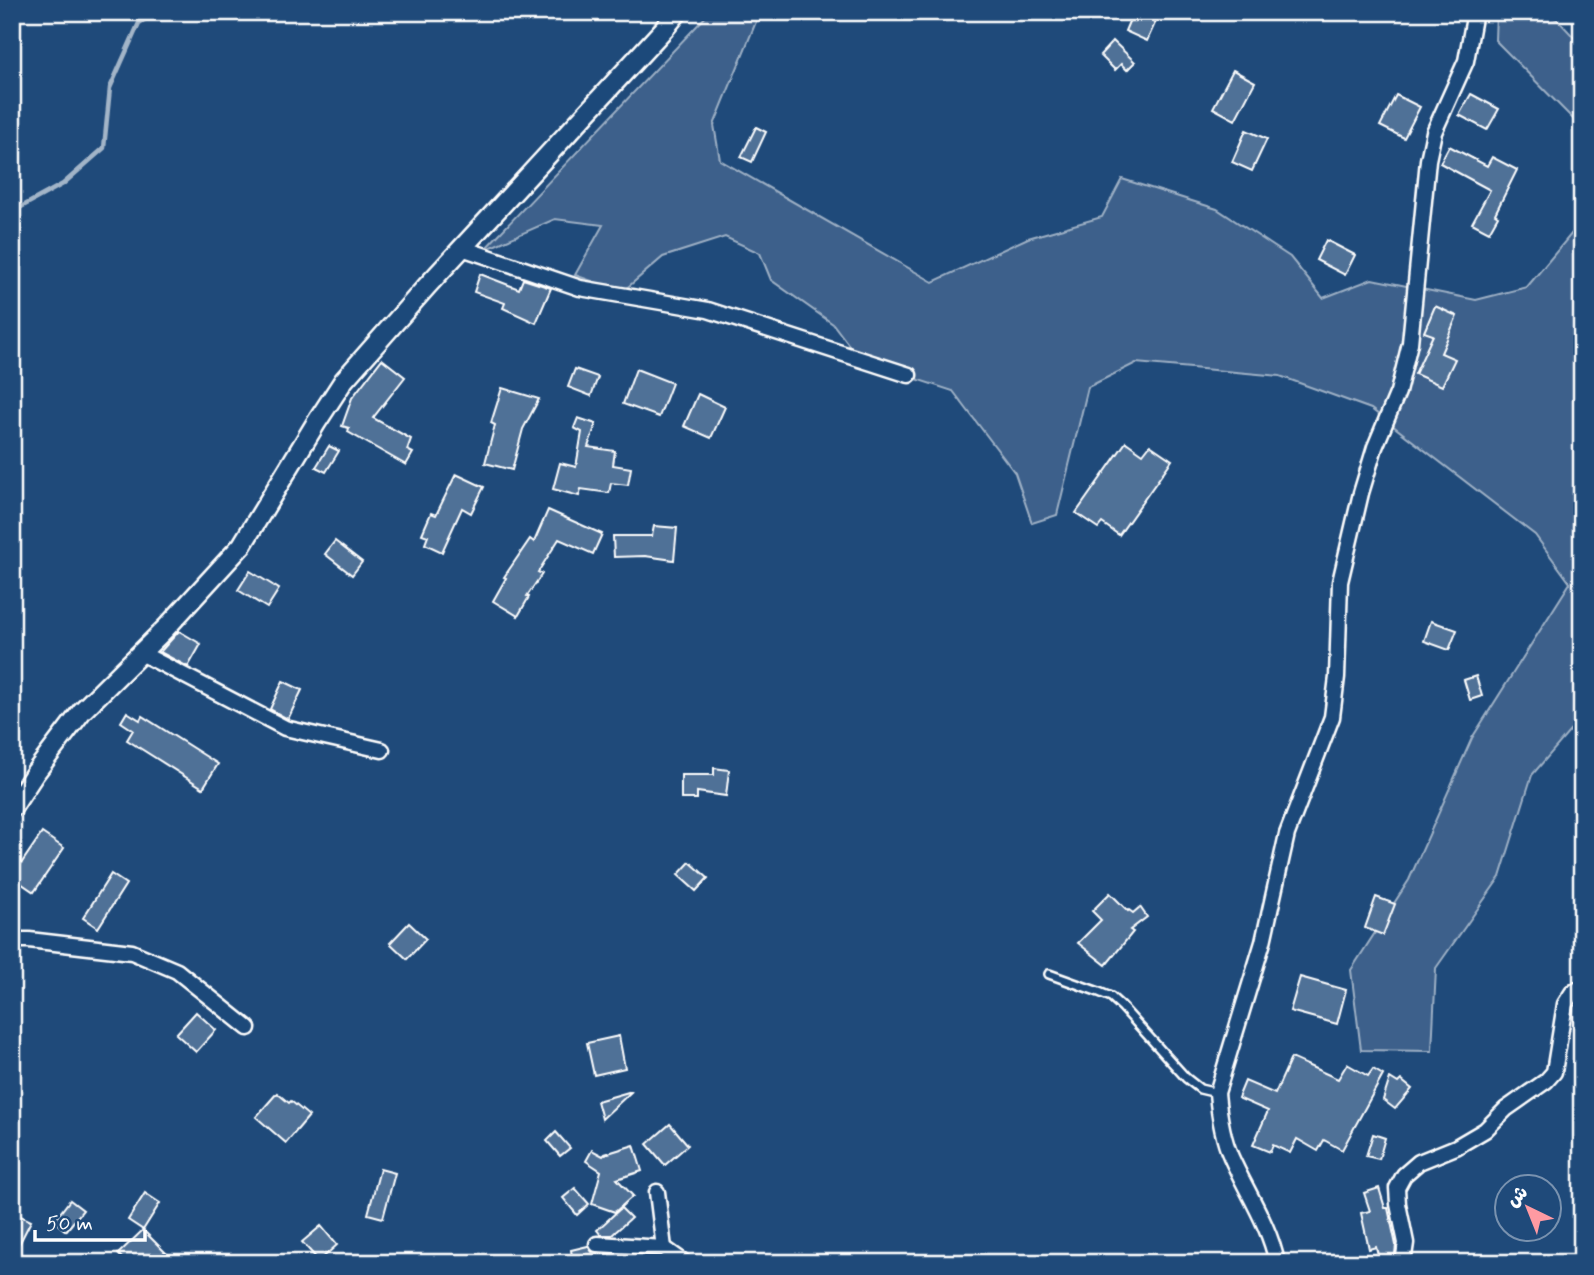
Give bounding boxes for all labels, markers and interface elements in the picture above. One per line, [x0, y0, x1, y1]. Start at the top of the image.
north arrow [1492, 1174, 1562, 1244]
text: ش [1501, 1180, 1534, 1213]
scale bar [35, 1198, 145, 1242]
text: 50 m [46, 1210, 93, 1238]

